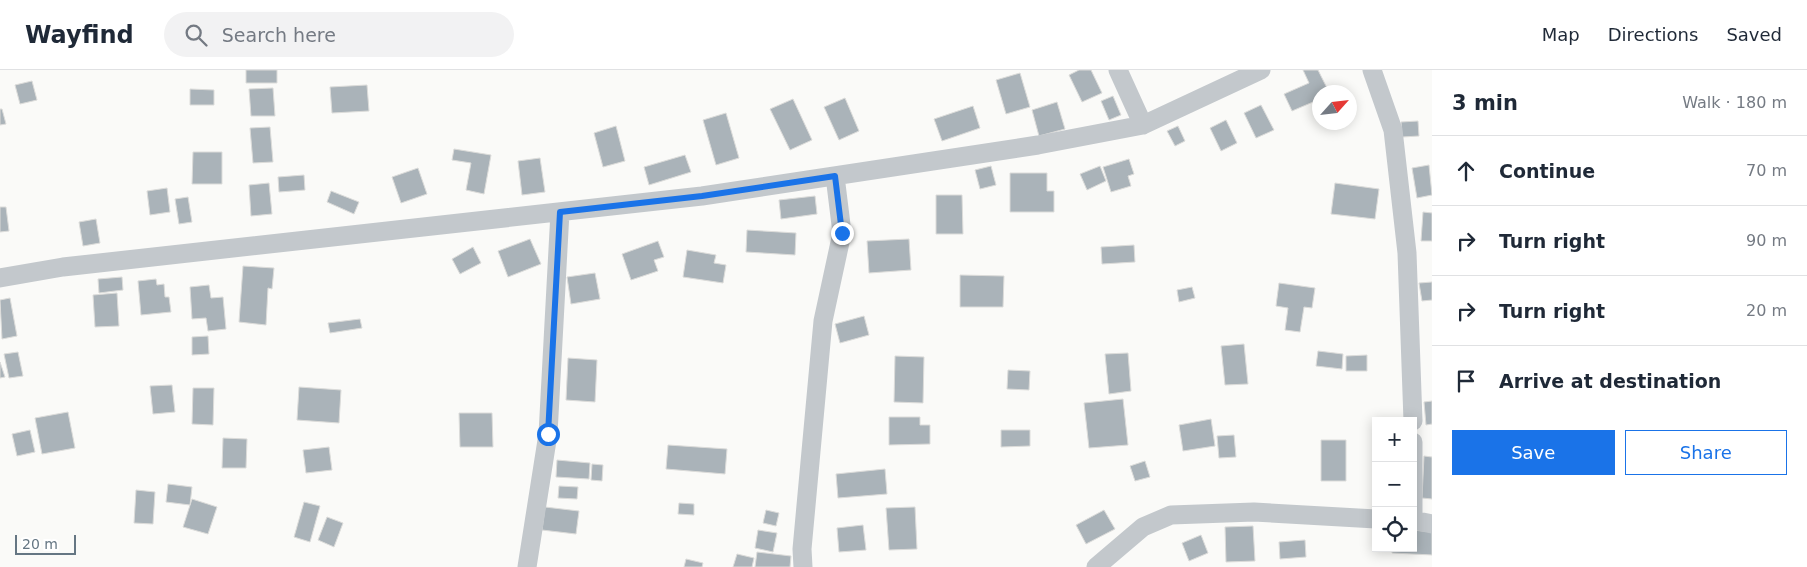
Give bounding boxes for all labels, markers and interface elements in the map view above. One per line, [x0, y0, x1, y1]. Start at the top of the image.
search box [164, 12, 514, 57]
text: Wayfind [25, 21, 134, 49]
icon: search [182, 21, 210, 49]
text: Search here [222, 24, 336, 46]
text: Map [1542, 24, 1580, 45]
text: Directions [1608, 24, 1698, 45]
text: Saved [1726, 24, 1782, 45]
north arrow [1312, 85, 1357, 130]
text: 3 min [1452, 91, 1518, 115]
text: Walk · 180 m [1682, 93, 1787, 112]
icon: ahead [1452, 157, 1480, 185]
text: Continue [1499, 160, 1595, 182]
text: 70 m [1746, 161, 1787, 180]
route end [831, 222, 854, 245]
icon: right [1452, 227, 1480, 255]
text: Turn right [1499, 230, 1605, 252]
text: 90 m [1746, 231, 1787, 250]
icon: right [1452, 297, 1480, 325]
text: Turn right [1499, 300, 1605, 322]
text: 20 m [1746, 301, 1787, 320]
icon: arrive [1452, 367, 1480, 395]
text: Arrive at destination [1499, 370, 1721, 392]
map controls [1372, 417, 1417, 552]
button: + [1372, 417, 1417, 462]
route start [537, 423, 560, 446]
button: Save [1452, 430, 1615, 475]
button: Share [1625, 430, 1787, 475]
button: − [1372, 462, 1417, 507]
button: locate [1372, 507, 1417, 552]
scale bar [15, 532, 76, 555]
text: 20 m [22, 536, 58, 552]

